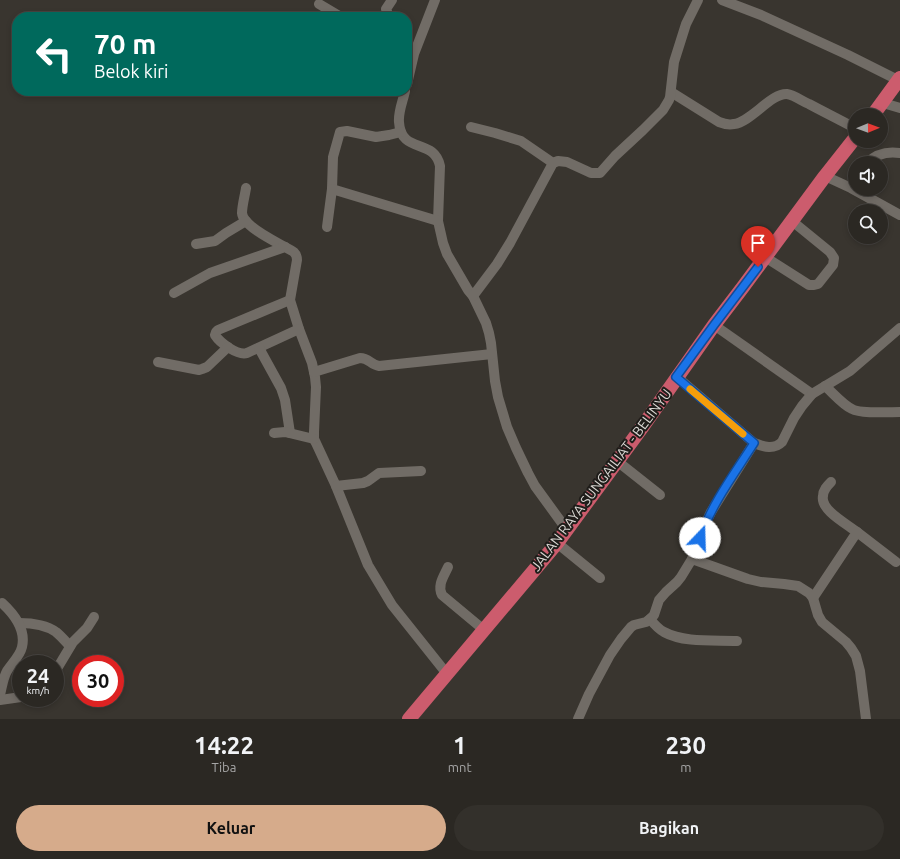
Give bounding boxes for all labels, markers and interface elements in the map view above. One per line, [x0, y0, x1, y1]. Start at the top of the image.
icon: left [28, 28, 80, 80]
text: 70 m [94, 28, 156, 59]
text: Belok kiri [94, 61, 168, 81]
north arrow [848, 108, 888, 148]
map controls [848, 108, 888, 244]
button: sound [848, 156, 888, 196]
button: search [848, 204, 888, 244]
pin [741, 226, 775, 267]
icon: arrive [747, 232, 769, 254]
street label: JALAN RAYA SUNGAILIAT - BELINYU [527, 386, 675, 574]
position arrow [679, 517, 721, 559]
speed limit sign: 30 [72, 655, 124, 707]
text: 24 [27, 664, 49, 687]
text: km/h [26, 685, 50, 696]
text: 14:22 [194, 732, 254, 759]
text: 1 [453, 732, 467, 759]
text: 230 [666, 732, 706, 759]
text: Tiba [211, 760, 236, 774]
text: mnt [448, 760, 472, 774]
text: m [680, 760, 691, 774]
button: Keluar [16, 805, 446, 851]
button: Bagikan [454, 805, 884, 851]

